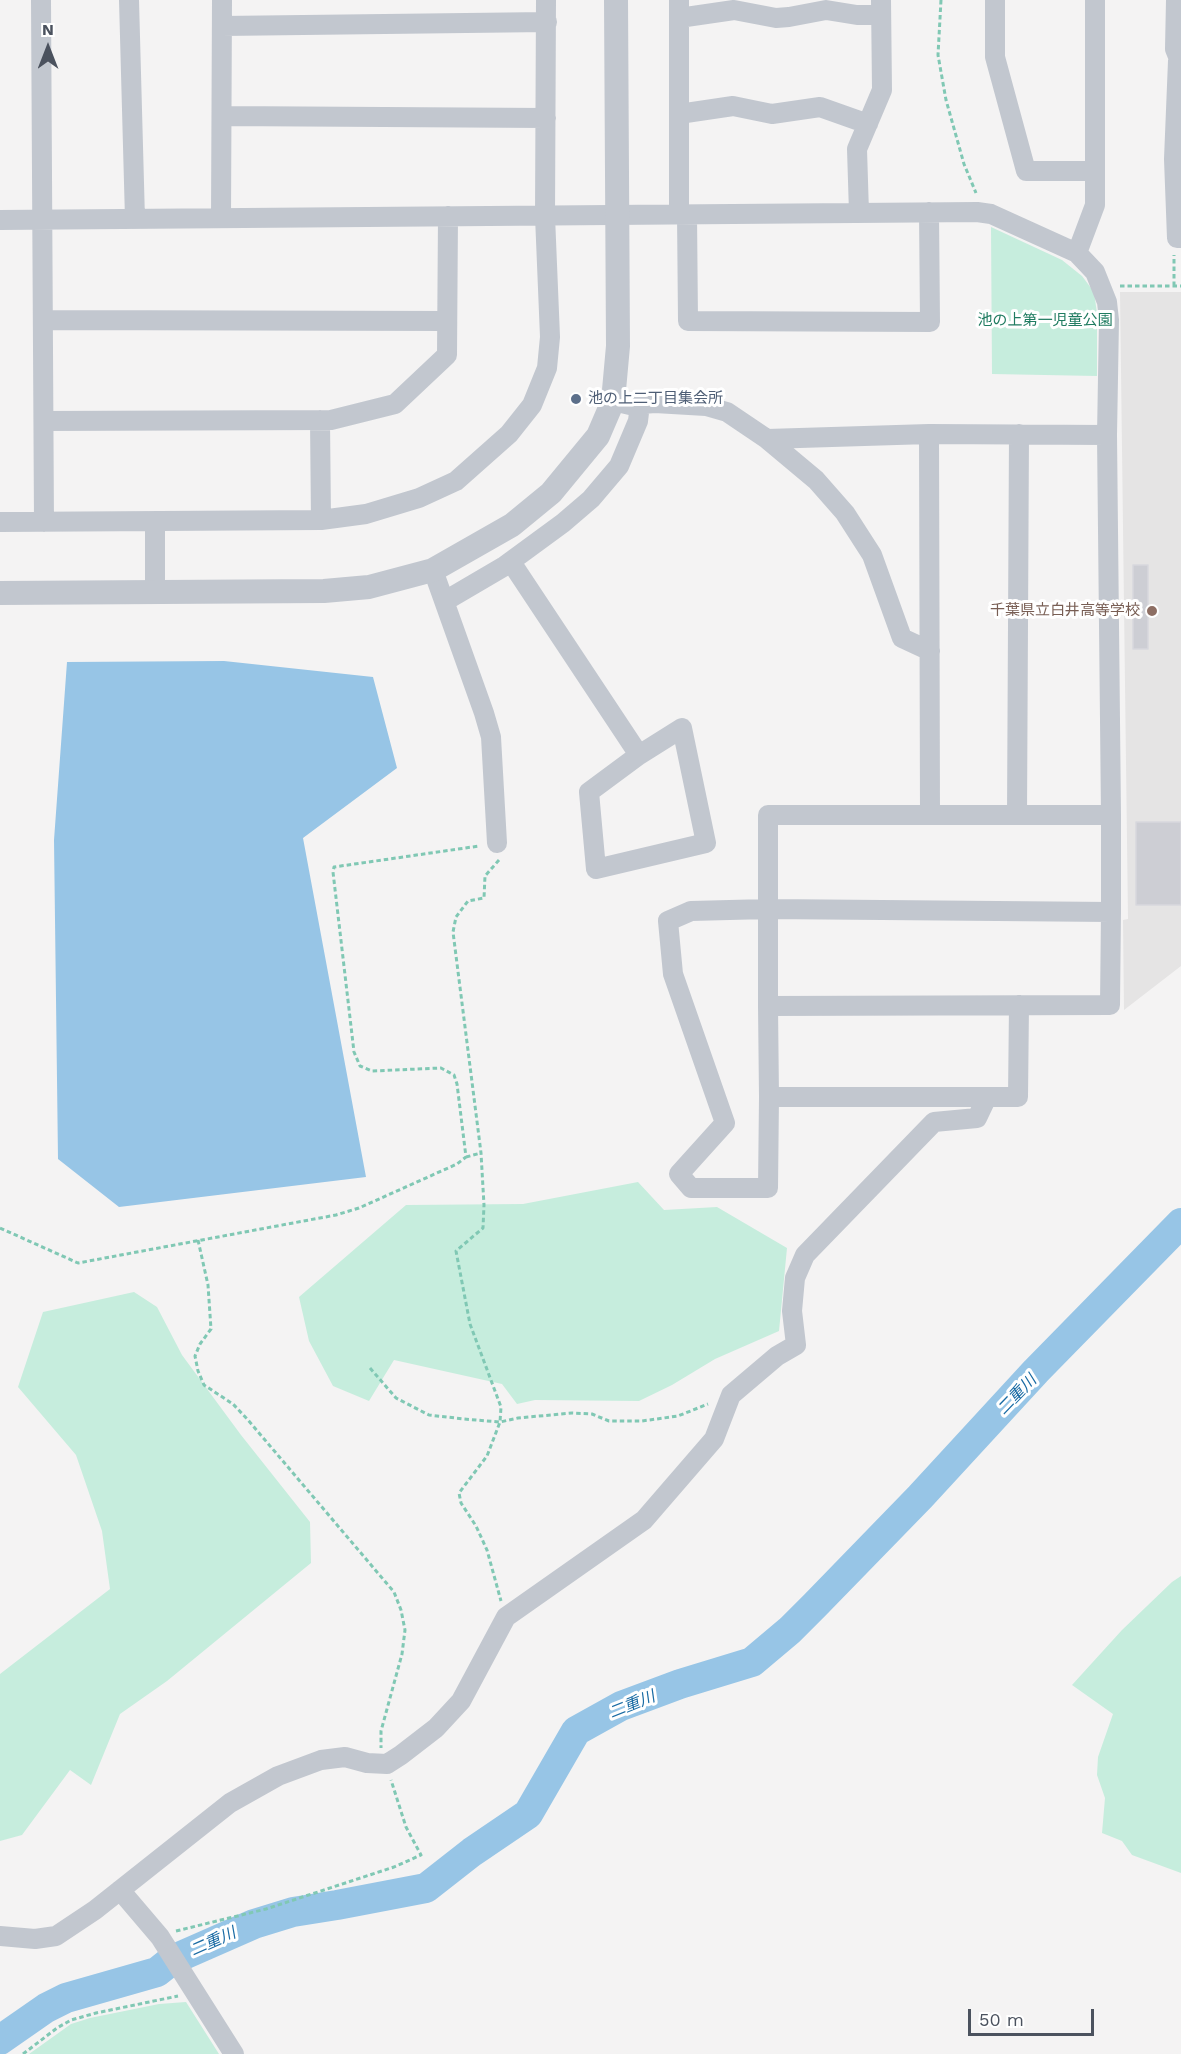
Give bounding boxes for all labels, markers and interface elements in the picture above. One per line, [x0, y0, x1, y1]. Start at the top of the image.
north arrow [18, 18, 78, 78]
text: N [42, 20, 54, 39]
park label: 池の上第一児童公園 [978, 312, 1112, 330]
place label: 池の上二丁目集会所 [588, 390, 723, 408]
marker: 池の上二丁目集会所 [569, 392, 583, 406]
place label: 千葉県立白井高等学校 [990, 602, 1140, 620]
marker: 千葉県立白井高等学校 [1145, 604, 1159, 618]
water label: 二重川 [993, 1371, 1041, 1419]
water label: 二重川 [606, 1687, 658, 1723]
water label: 二重川 [187, 1923, 239, 1961]
scale bar [971, 1997, 1097, 2035]
text: 50 m [979, 2009, 1024, 2030]

